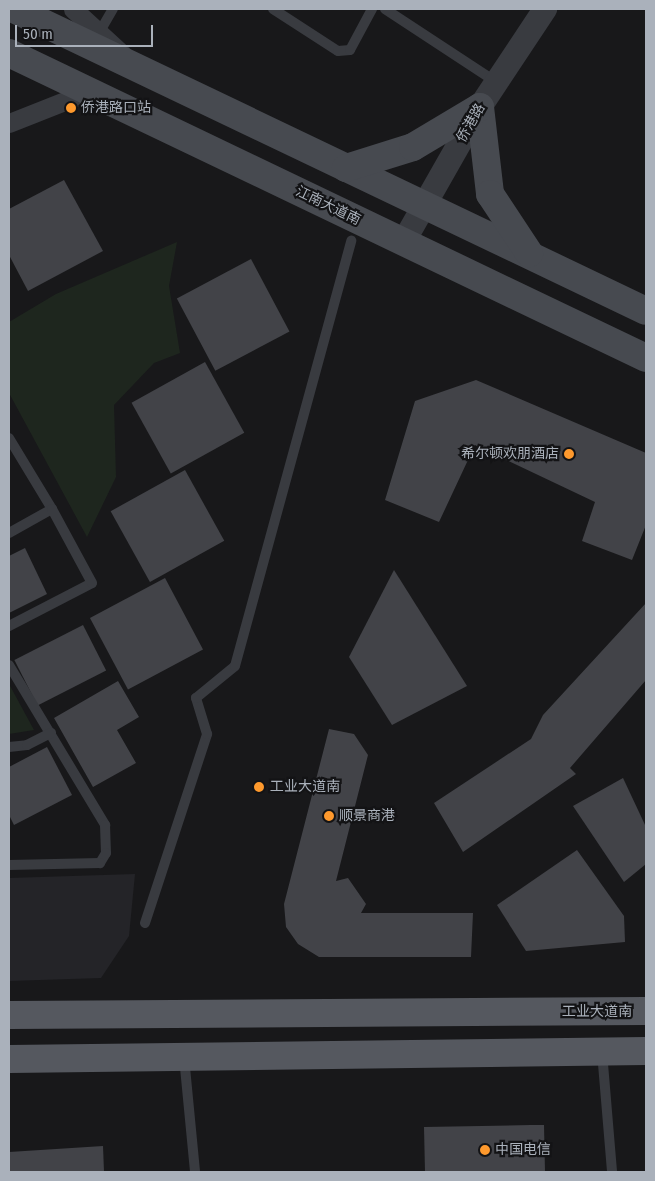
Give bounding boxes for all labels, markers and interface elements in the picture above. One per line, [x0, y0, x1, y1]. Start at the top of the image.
scale bar [18, 15, 155, 47]
text: 50 m [23, 25, 53, 43]
place label: 侨港路口站 [81, 100, 151, 116]
street label: 侨港路 [453, 101, 489, 145]
marker: 侨港路口站 [65, 102, 77, 114]
street label: 江南大道南 [293, 183, 363, 229]
place label: 希尔顿欢朋酒店 [461, 446, 559, 462]
marker: 希尔顿欢朋酒店 [563, 448, 575, 460]
place label: 工业大道南 [270, 779, 340, 795]
marker: 工业大道南 [252, 780, 266, 794]
place label: 顺景商港 [339, 808, 395, 824]
marker: 顺景商港 [323, 810, 335, 822]
street label: 工业大道南 [562, 1004, 632, 1020]
place label: 中国电信 [495, 1142, 551, 1158]
marker: 中国电信 [479, 1144, 491, 1156]

